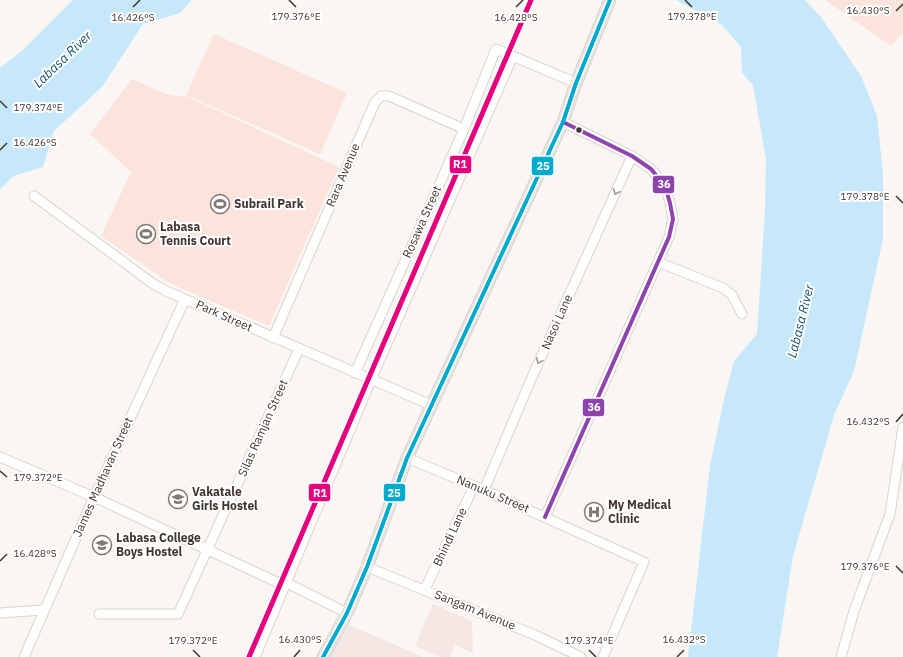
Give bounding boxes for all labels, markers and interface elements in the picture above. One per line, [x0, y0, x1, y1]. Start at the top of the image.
text: 16.430°S [846, 4, 890, 17]
text: 179.376°E [271, 10, 321, 23]
text: 179.378°E [667, 10, 717, 23]
text: 16.426°S [111, 11, 155, 24]
text: 16.428°S [494, 11, 538, 24]
water label: Labasa River [30, 26, 96, 91]
text: 179.374°E [13, 101, 63, 114]
unlabelled marker [574, 125, 584, 135]
text: 16.426°S [13, 136, 57, 149]
street label: Rara Avenue [322, 140, 363, 209]
line badge: R1 [449, 155, 472, 174]
line badge: 25 [531, 156, 554, 176]
text: R1 [453, 157, 467, 171]
text: 25 [536, 159, 550, 173]
line badge: 36 [652, 175, 675, 194]
text: 36 [657, 177, 671, 191]
street label: Rosawa Street [399, 183, 444, 260]
one-way arrow [612, 188, 620, 195]
text: 179.378°E [840, 190, 890, 203]
sports icon: Subrail Park [209, 193, 231, 215]
place label: Subrail Park [234, 196, 304, 211]
place label: Labasa Tennis Court [160, 219, 231, 248]
sports icon: Labasa Tennis Court [135, 223, 157, 245]
water label: Labasa River [783, 282, 818, 359]
street label: Nasoi Lane [538, 291, 576, 352]
street label: Park Street [194, 296, 255, 335]
one-way arrow [536, 357, 544, 365]
street label: Silas Ramjan Street [234, 377, 291, 479]
line badge: 36 [582, 398, 605, 417]
text: 36 [587, 400, 601, 414]
street label: James Madhavan Street [69, 415, 136, 539]
text: 16.432°S [846, 415, 890, 428]
text: 179.372°E [13, 471, 63, 484]
street label: Nanuku Street [455, 472, 532, 516]
line badge: R1 [308, 483, 331, 502]
line badge: 25 [383, 483, 406, 502]
place label: Vakatale Girls Hostel [192, 484, 258, 513]
text: R1 [313, 486, 327, 500]
text: 25 [387, 486, 401, 500]
school or university icon: Vakatale Girls Hostel [167, 488, 189, 510]
place label: My Medical Clinic [608, 497, 671, 526]
hospital icon: My Medical Clinic [583, 501, 605, 523]
street label: Bhindi Lane [429, 505, 470, 569]
place label: Labasa College Boys Hostel [116, 530, 201, 559]
school or university icon: Labasa College Boys Hostel [91, 534, 113, 556]
text: 16.428°S [13, 547, 57, 560]
text: 179.376°E [840, 560, 890, 573]
street label: Sangam Avenue [432, 586, 518, 633]
text: 16.430°S [278, 633, 322, 646]
text: 16.432°S [662, 633, 706, 646]
text: 179.372°E [168, 634, 218, 647]
text: 179.374°E [564, 634, 614, 647]

